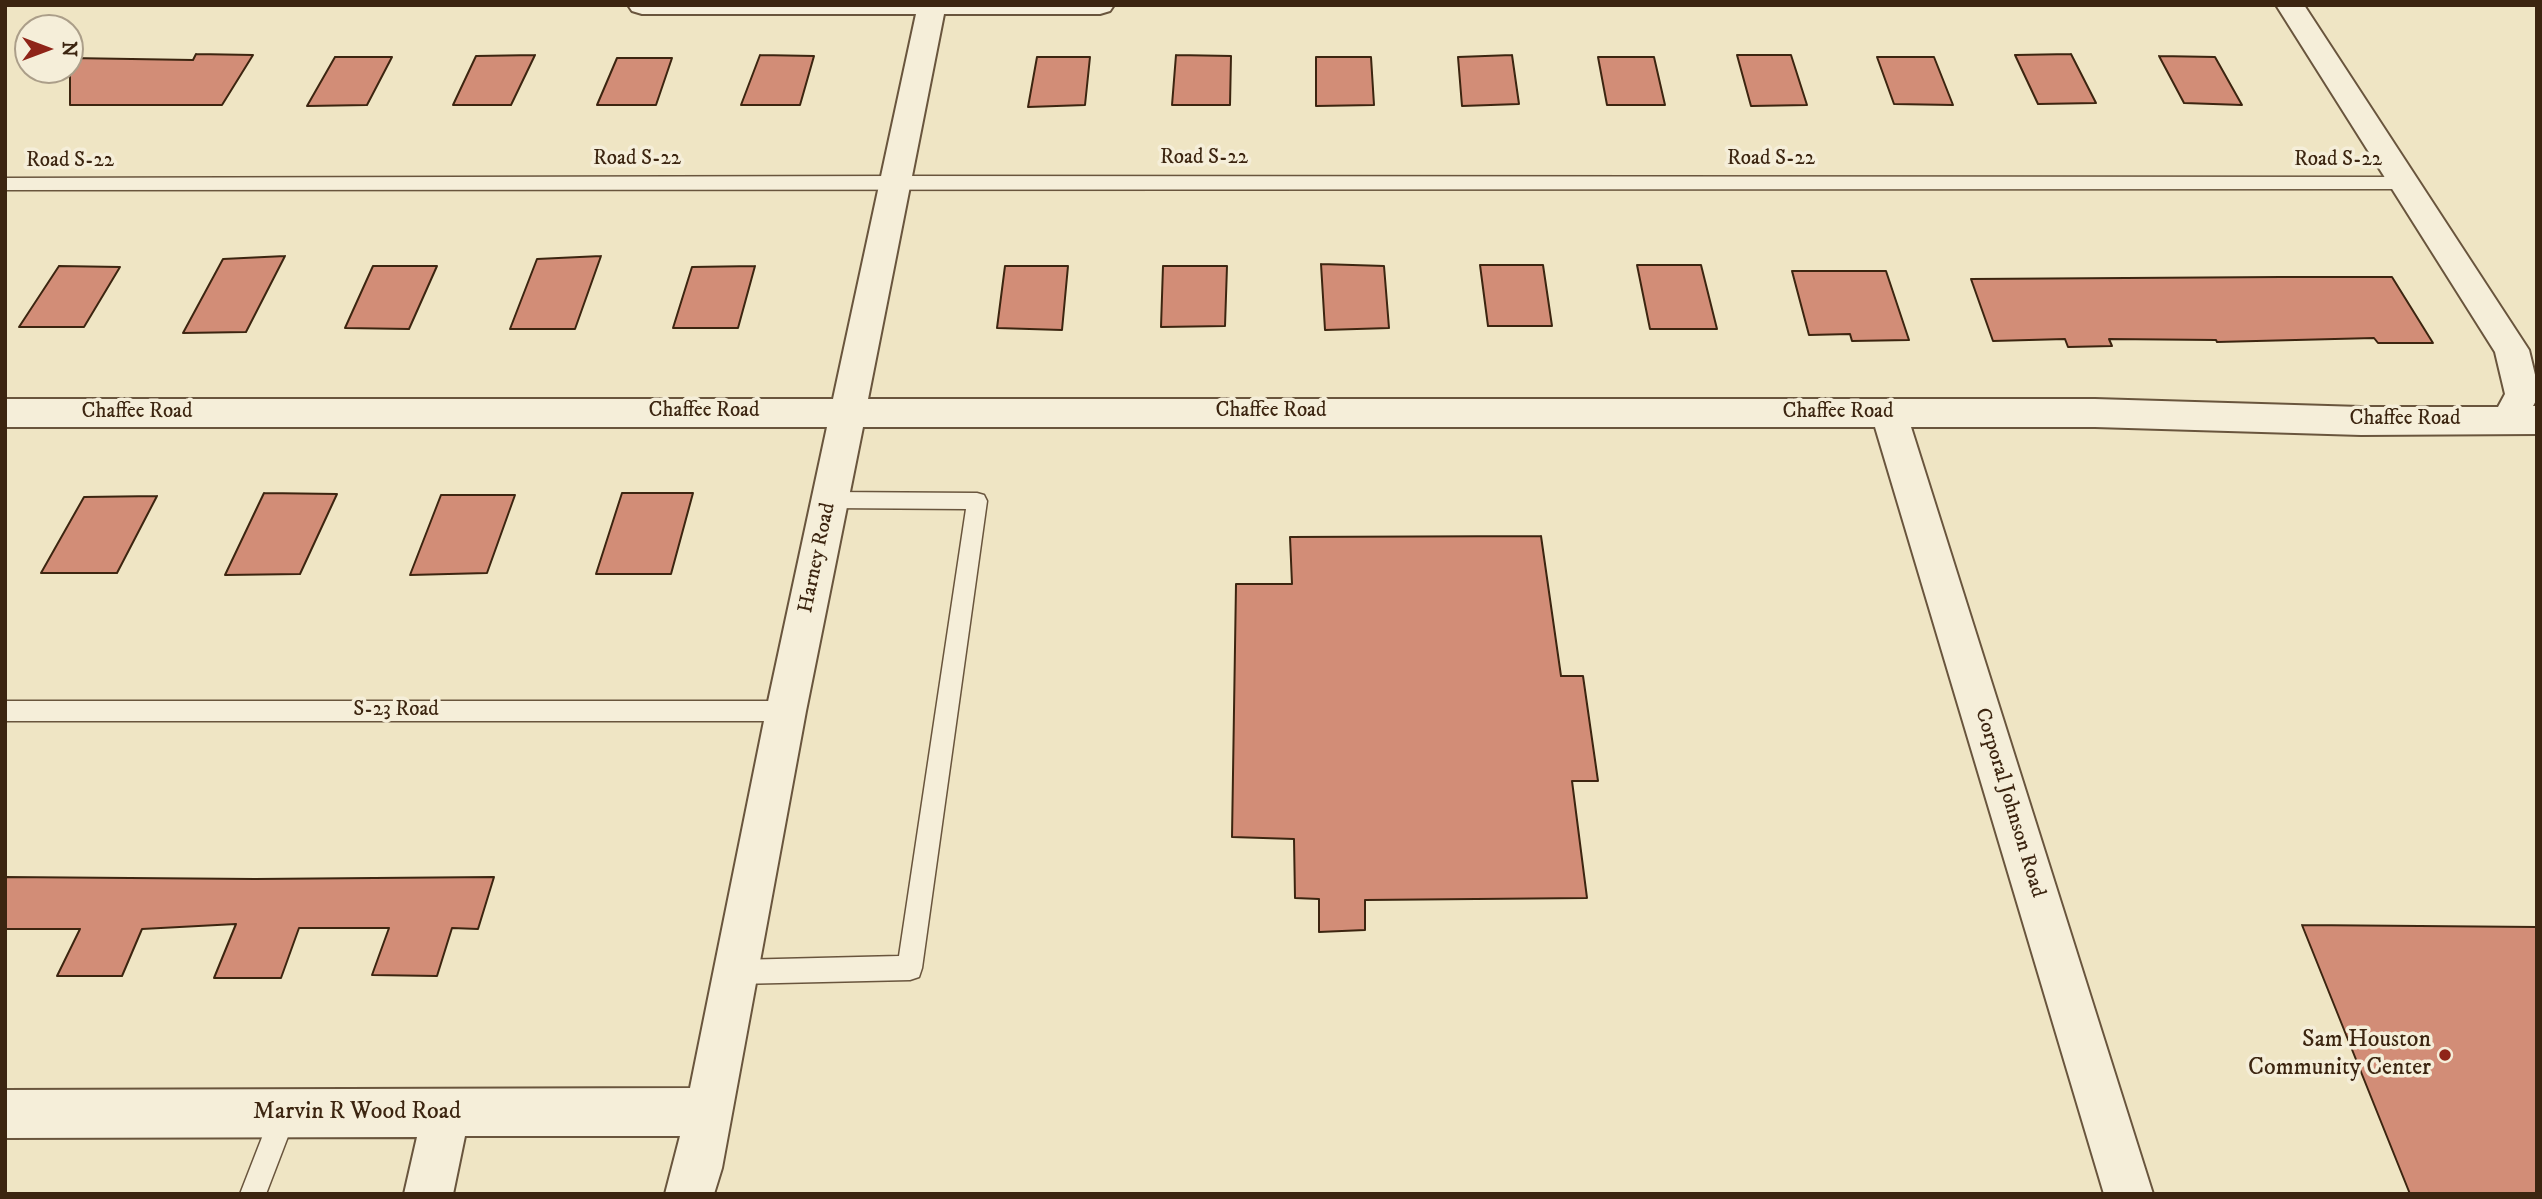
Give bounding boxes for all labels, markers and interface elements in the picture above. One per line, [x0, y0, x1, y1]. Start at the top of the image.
north arrow [14, 14, 84, 84]
text: N [57, 41, 80, 57]
street label: Road S-22 [1160, 146, 1248, 172]
street label: Road S-22 [593, 147, 681, 173]
street label: Road S-22 [1727, 147, 1815, 173]
street label: Road S-22 [2294, 148, 2382, 174]
street label: Road S-22 [26, 149, 114, 175]
street label: Chaffee Road [649, 399, 759, 425]
street label: Chaffee Road [1216, 399, 1326, 425]
street label: Chaffee Road [82, 400, 192, 426]
street label: Chaffee Road [1783, 400, 1893, 426]
street label: Chaffee Road [2350, 407, 2460, 433]
street label: Harney Road [794, 501, 842, 615]
street label: S-23 Road [353, 698, 439, 724]
street label: Corporal Johnson Road [1968, 705, 2050, 901]
place label: Sam Houston Community Center [2248, 1027, 2431, 1083]
marker: Sam Houston Community Center [2437, 1047, 2453, 1063]
street label: Marvin R Wood Road [253, 1099, 461, 1127]

